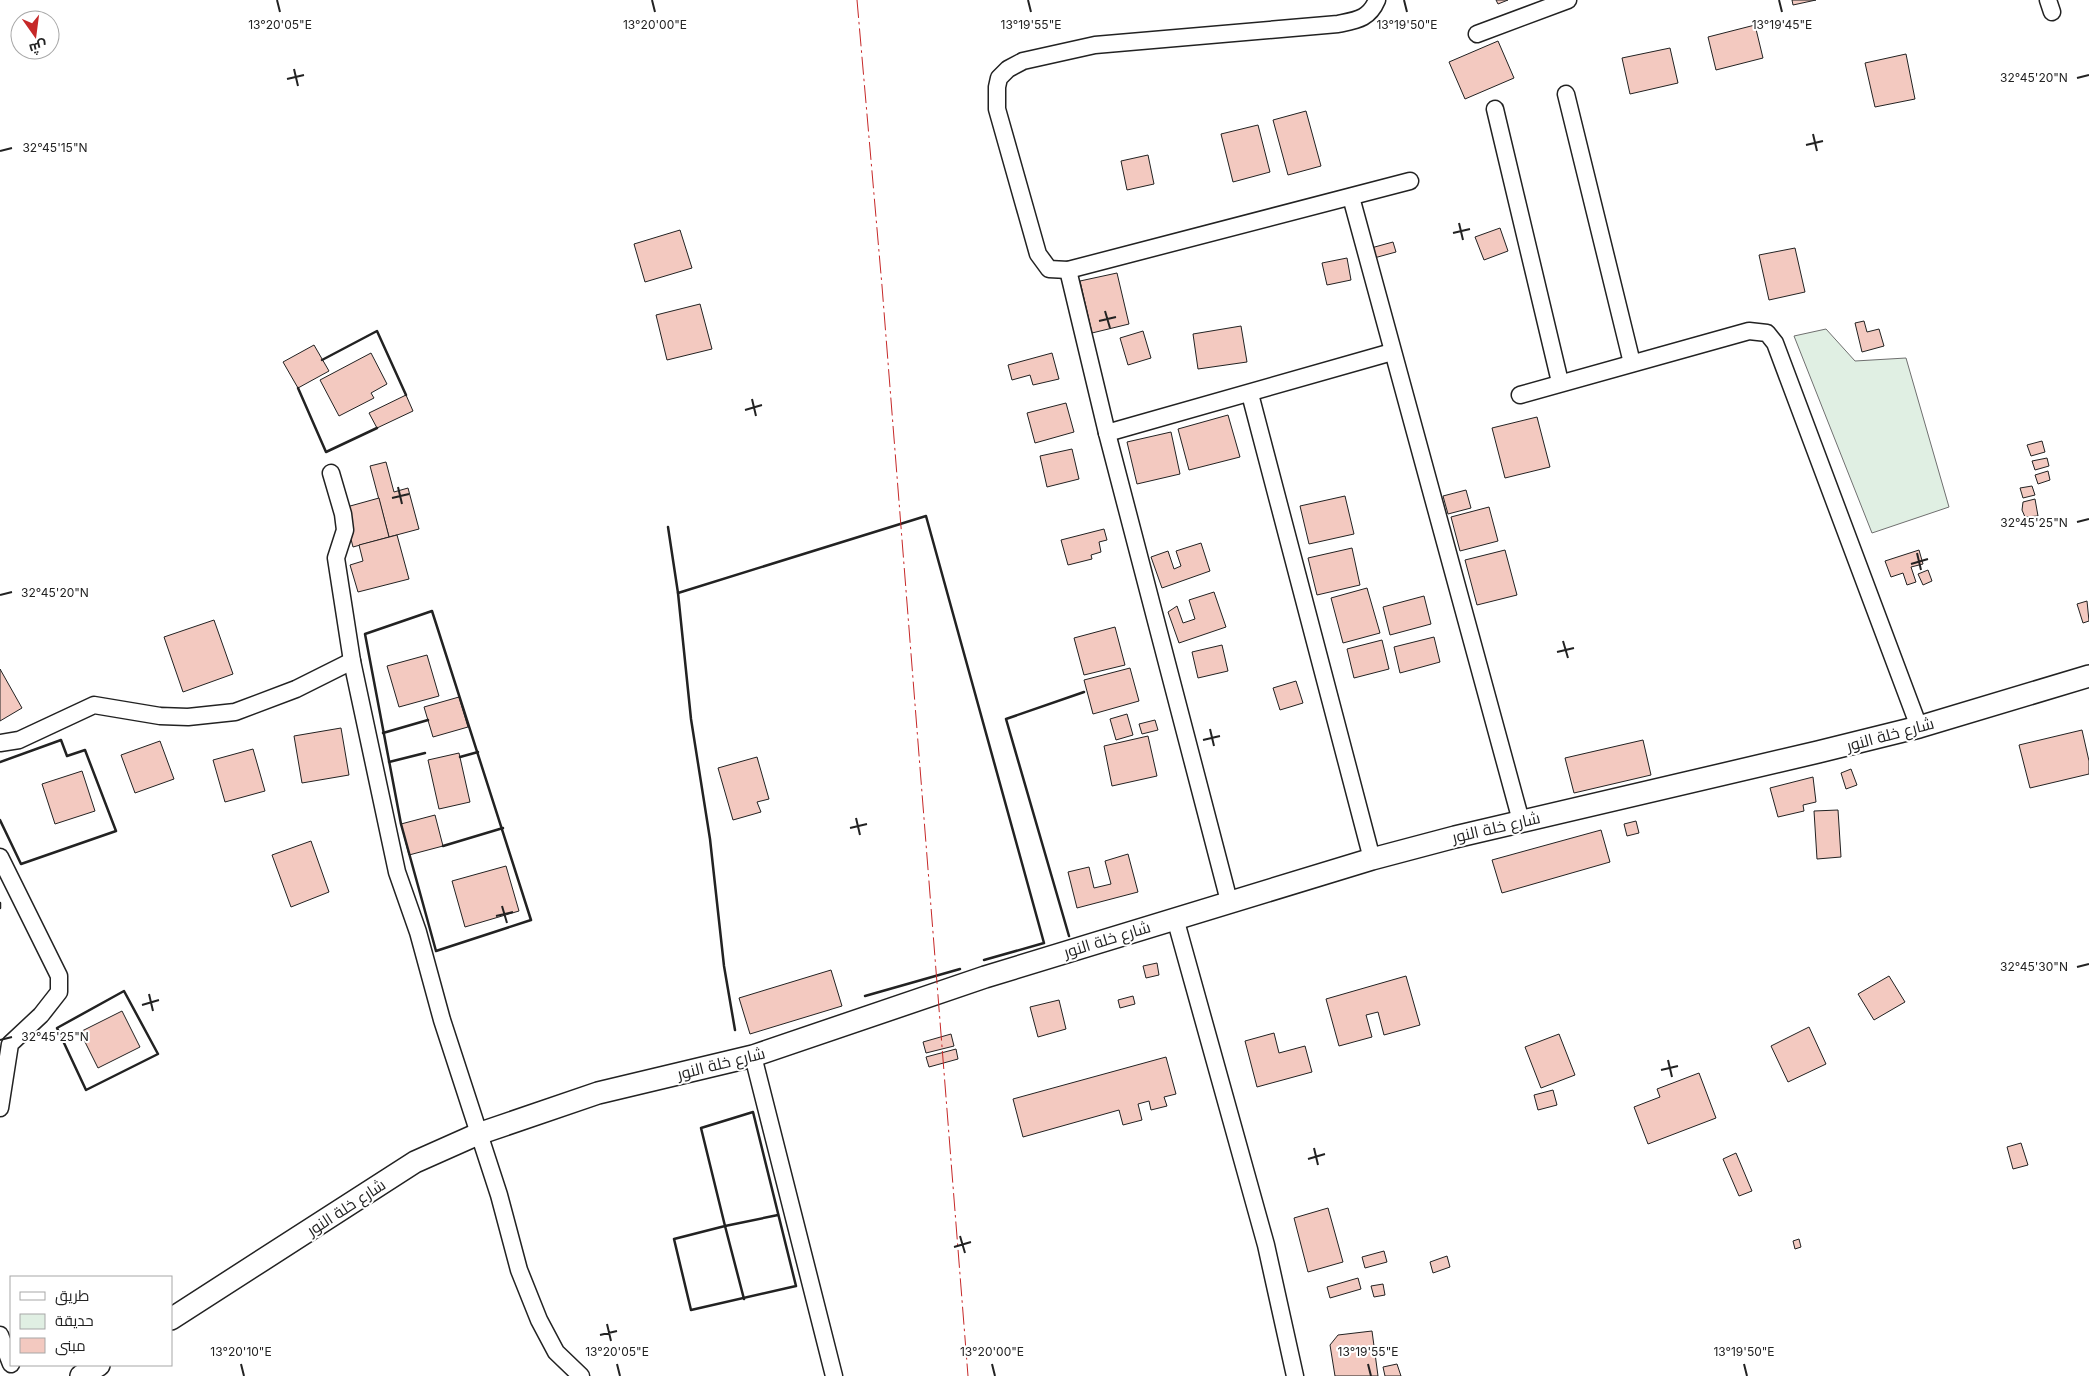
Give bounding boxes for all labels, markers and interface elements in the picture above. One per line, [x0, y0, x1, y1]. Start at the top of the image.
north arrow [10, 10, 60, 60]
text: 13°20'05"E [248, 17, 312, 32]
text: 13°20'00"E [623, 17, 687, 32]
text: 13°19'55"E [1001, 17, 1061, 32]
text: 13°19'50"E [1376, 17, 1438, 32]
text: 13°19'45"E [1752, 17, 1812, 32]
text: ش [27, 37, 49, 59]
text: 32°45'20"N [2000, 70, 2068, 85]
text: 32°45'15"N [22, 140, 88, 155]
text: 32°45'25"N [2000, 515, 2068, 530]
text: 32°45'20"N [21, 585, 89, 600]
street label: شارع خلة النور [1843, 713, 1937, 757]
street label: شارع خلة النور [1449, 807, 1543, 849]
street label: شارع خلة النور [1060, 916, 1153, 964]
text: 32°45'30"N [2000, 959, 2068, 974]
text: 32°45'25"N [21, 1029, 89, 1044]
street label: شارع خلة النور [674, 1042, 768, 1086]
street label: شارع خلة النور [302, 1174, 390, 1242]
legend [10, 1276, 172, 1366]
text: طريق [55, 1286, 89, 1306]
text: حديقة [55, 1311, 94, 1330]
text: مبنى [55, 1336, 86, 1356]
text: 13°20'10"E [210, 1344, 272, 1359]
text: 13°20'05"E [585, 1344, 649, 1359]
text: 13°20'00"E [960, 1344, 1024, 1359]
text: 13°19'55"E [1338, 1344, 1398, 1359]
text: 13°19'50"E [1713, 1344, 1775, 1359]

